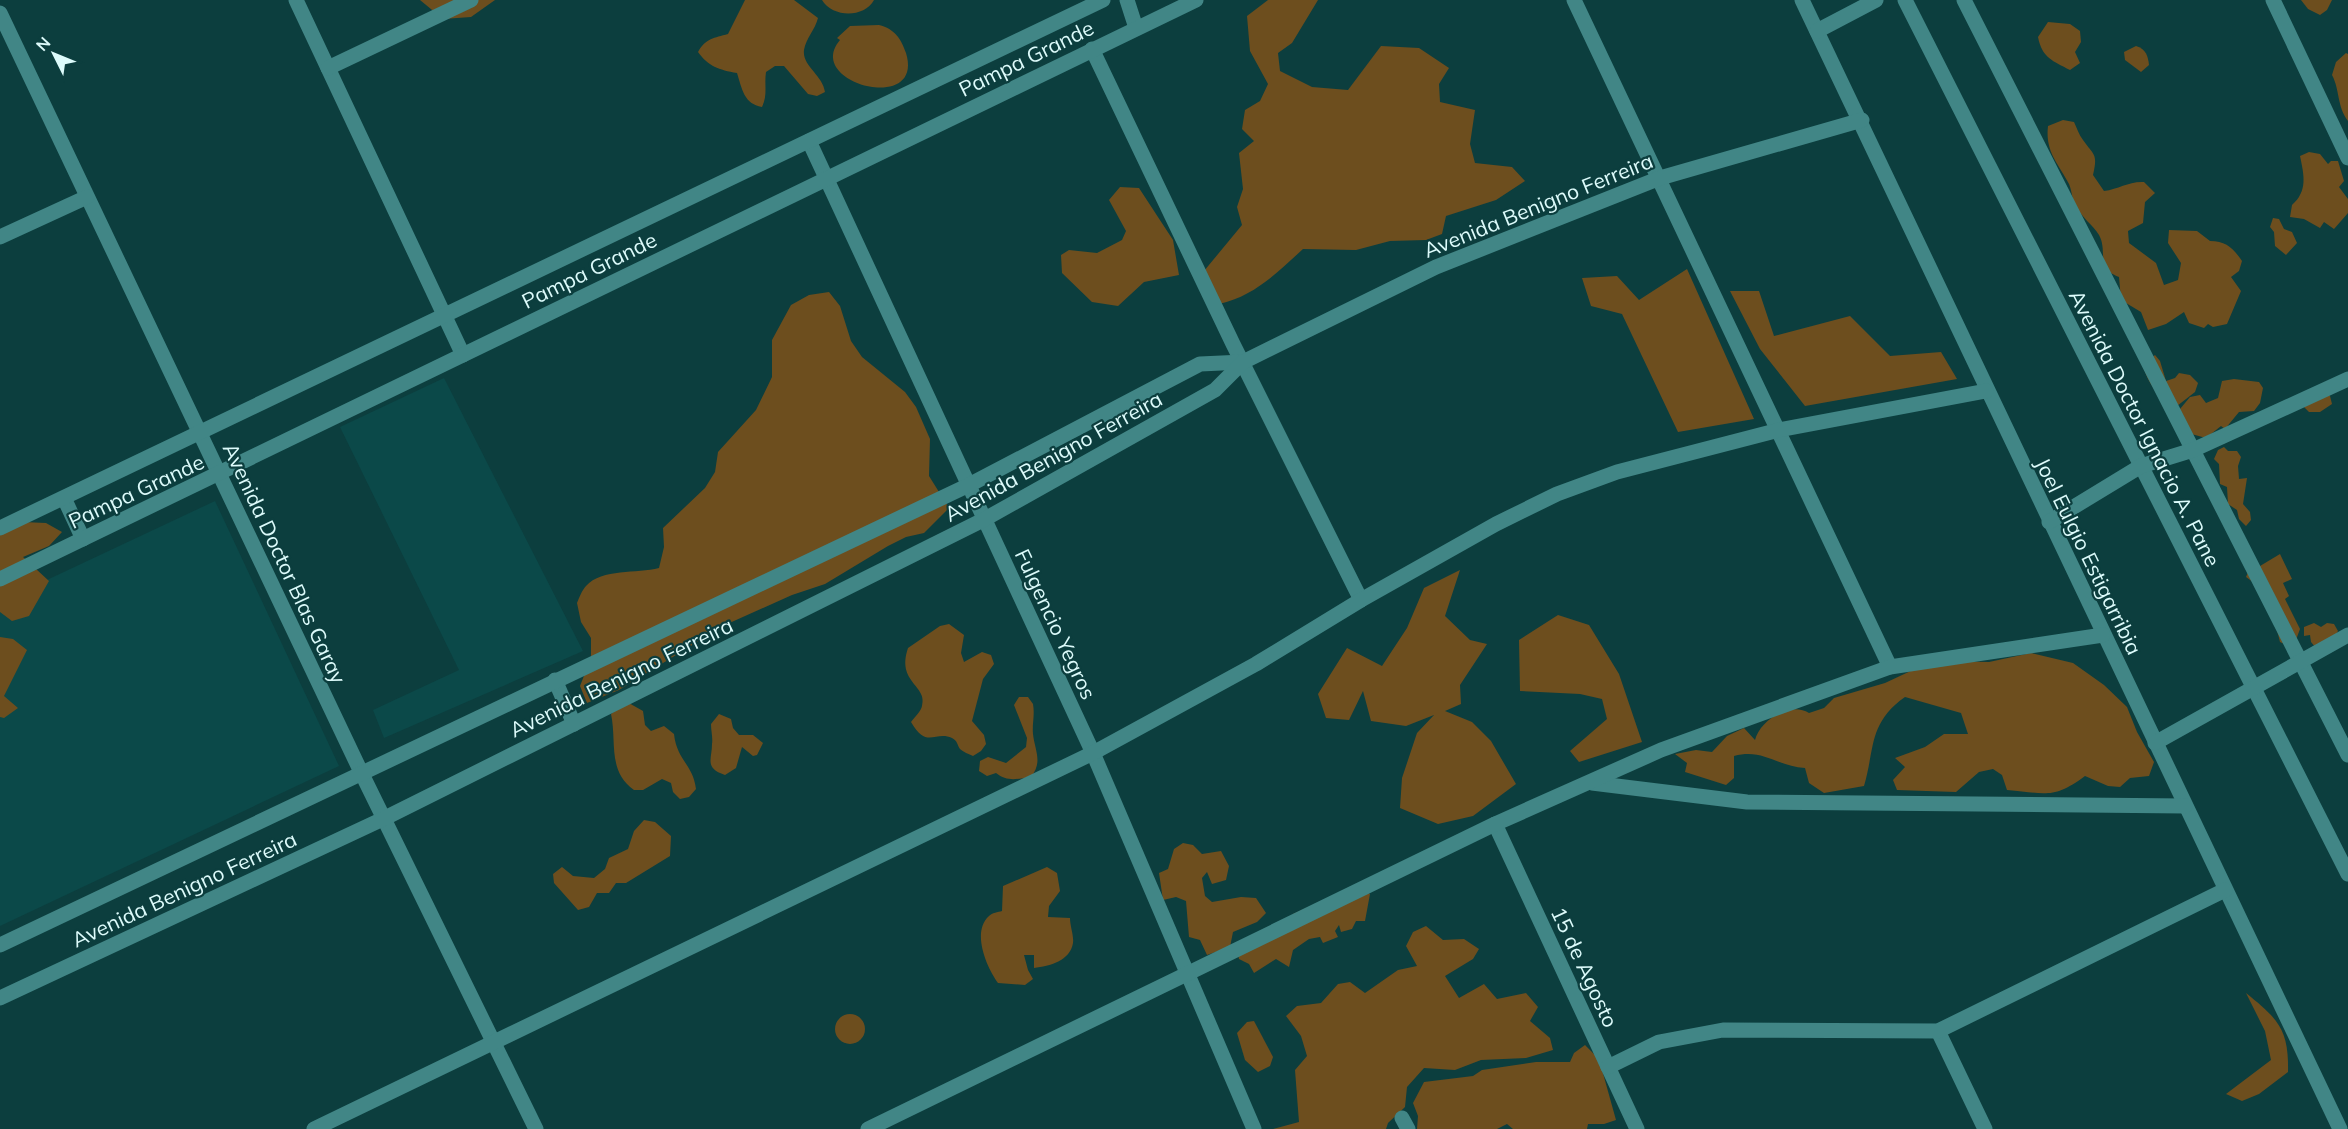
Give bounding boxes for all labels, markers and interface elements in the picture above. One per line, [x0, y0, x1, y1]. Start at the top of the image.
street label: Pampa Grande [954, 14, 1098, 102]
north arrow [24, 24, 84, 84]
text: N [32, 33, 54, 55]
street label: Avenida Benigno Ferreira [1419, 147, 1657, 263]
street label: Pampa Grande [517, 226, 661, 314]
street label: Avenida Doctor Ignacio A. Pane [2064, 285, 2226, 571]
street label: Avenida Benigno Ferreira [939, 385, 1167, 527]
street label: Avenida Doctor Blas Garay [218, 439, 352, 687]
street label: Pampa Grande [64, 448, 208, 534]
street label: Joel Eulgio Estigarribia [2030, 453, 2148, 659]
street label: Fulgencio Yegros [1010, 545, 1102, 703]
street label: Avenida Benigno Ferreira [505, 612, 737, 742]
street label: Avenida Benigno Ferreira [67, 825, 301, 953]
street label: 15 de Agosto [1546, 903, 1624, 1031]

